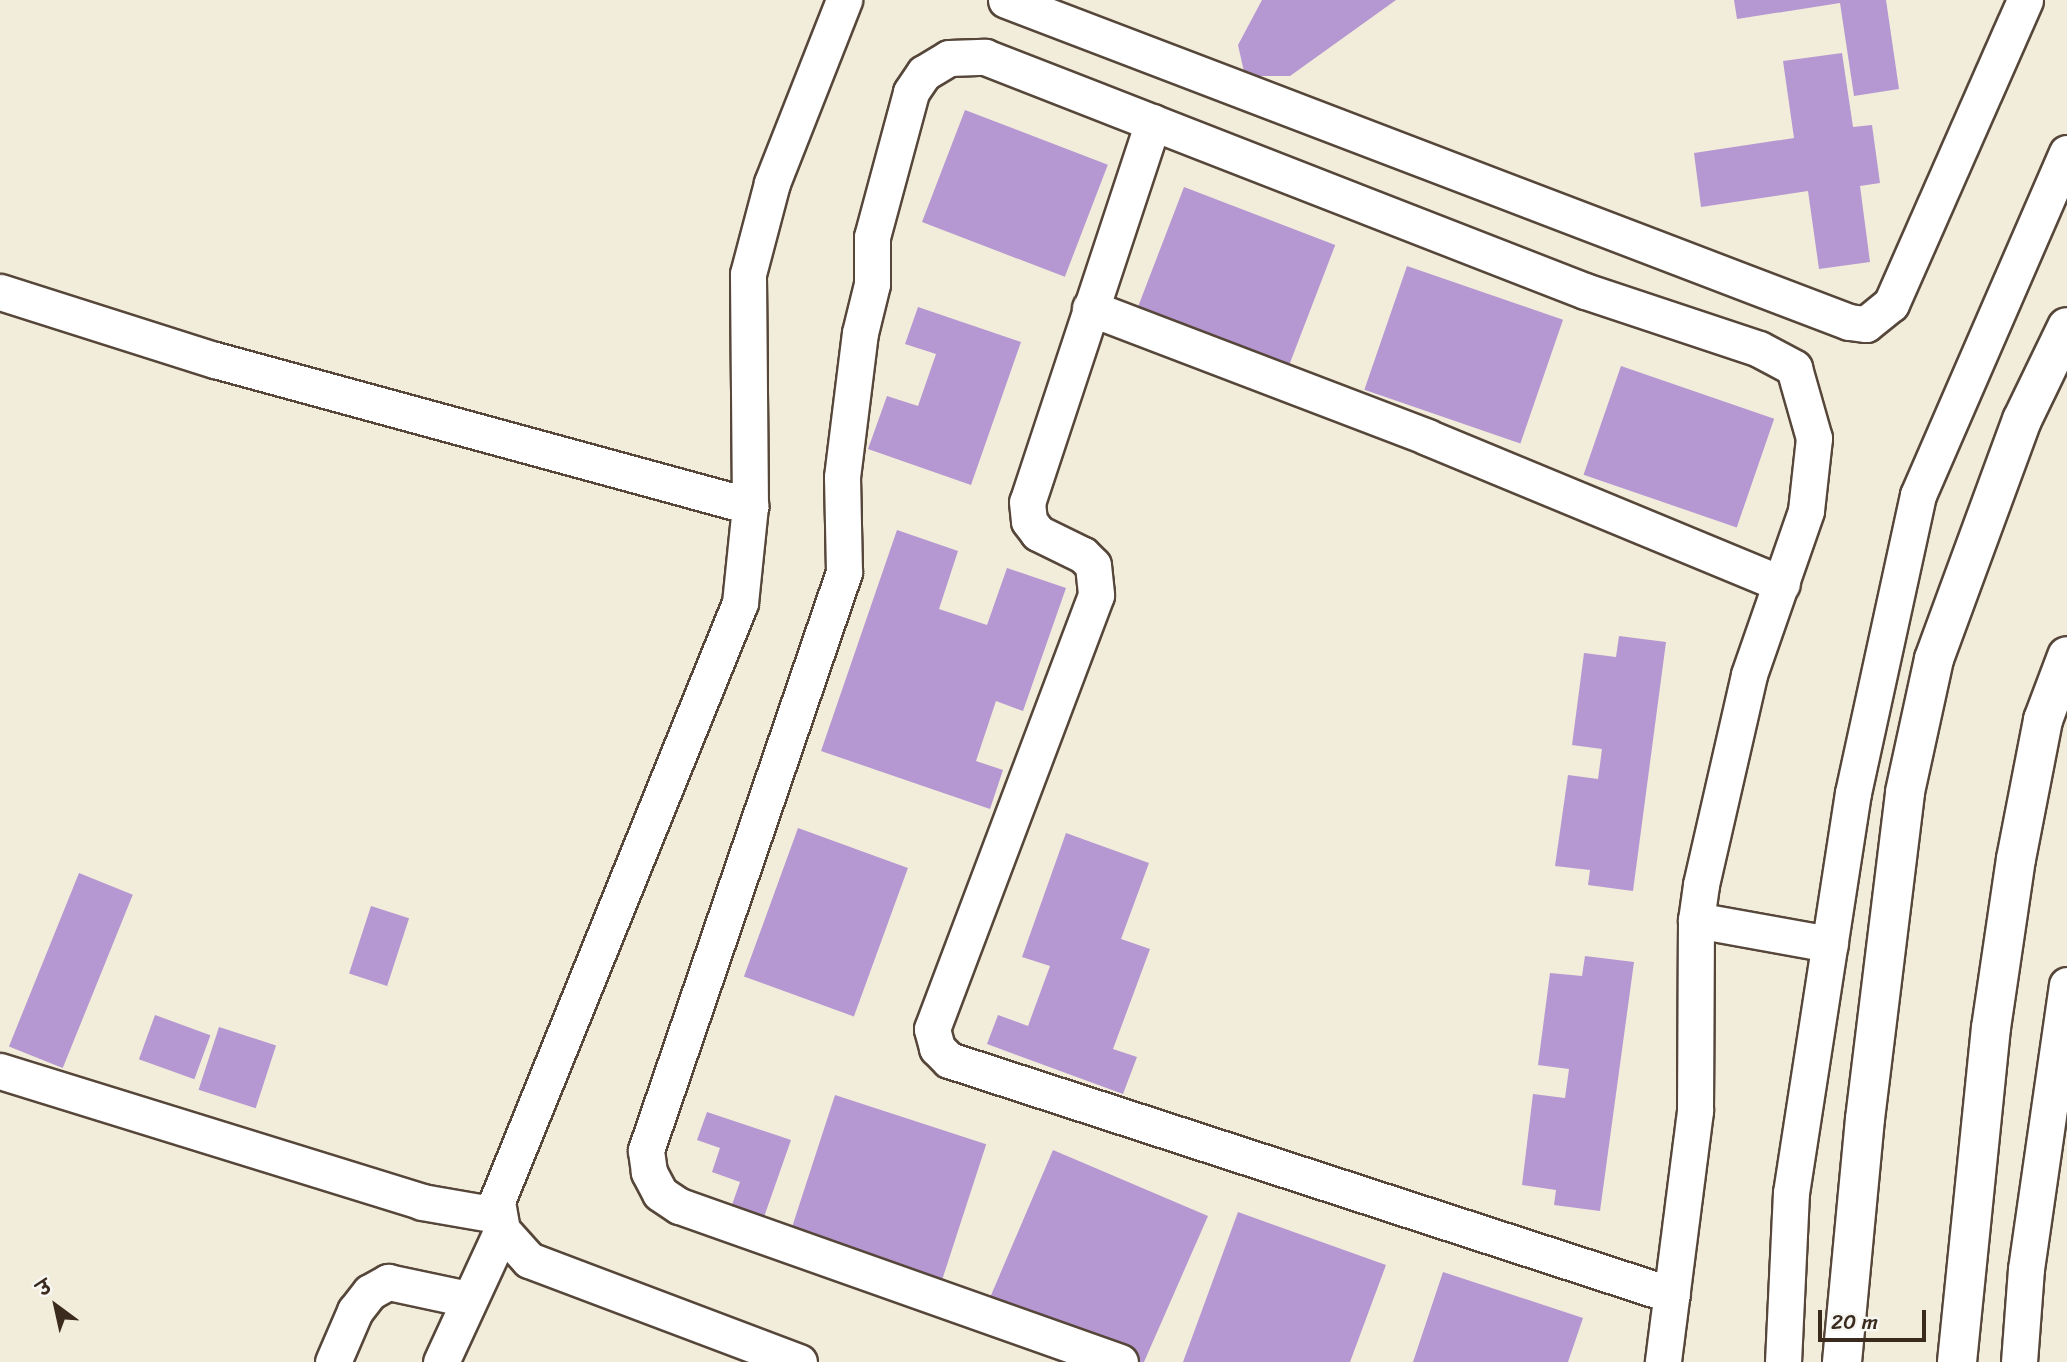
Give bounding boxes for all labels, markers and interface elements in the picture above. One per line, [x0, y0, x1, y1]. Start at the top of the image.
north arrow [21, 1271, 91, 1341]
text: उ [30, 1271, 59, 1305]
scale bar [1822, 1296, 1930, 1340]
text: 20 m [1831, 1303, 1878, 1341]

